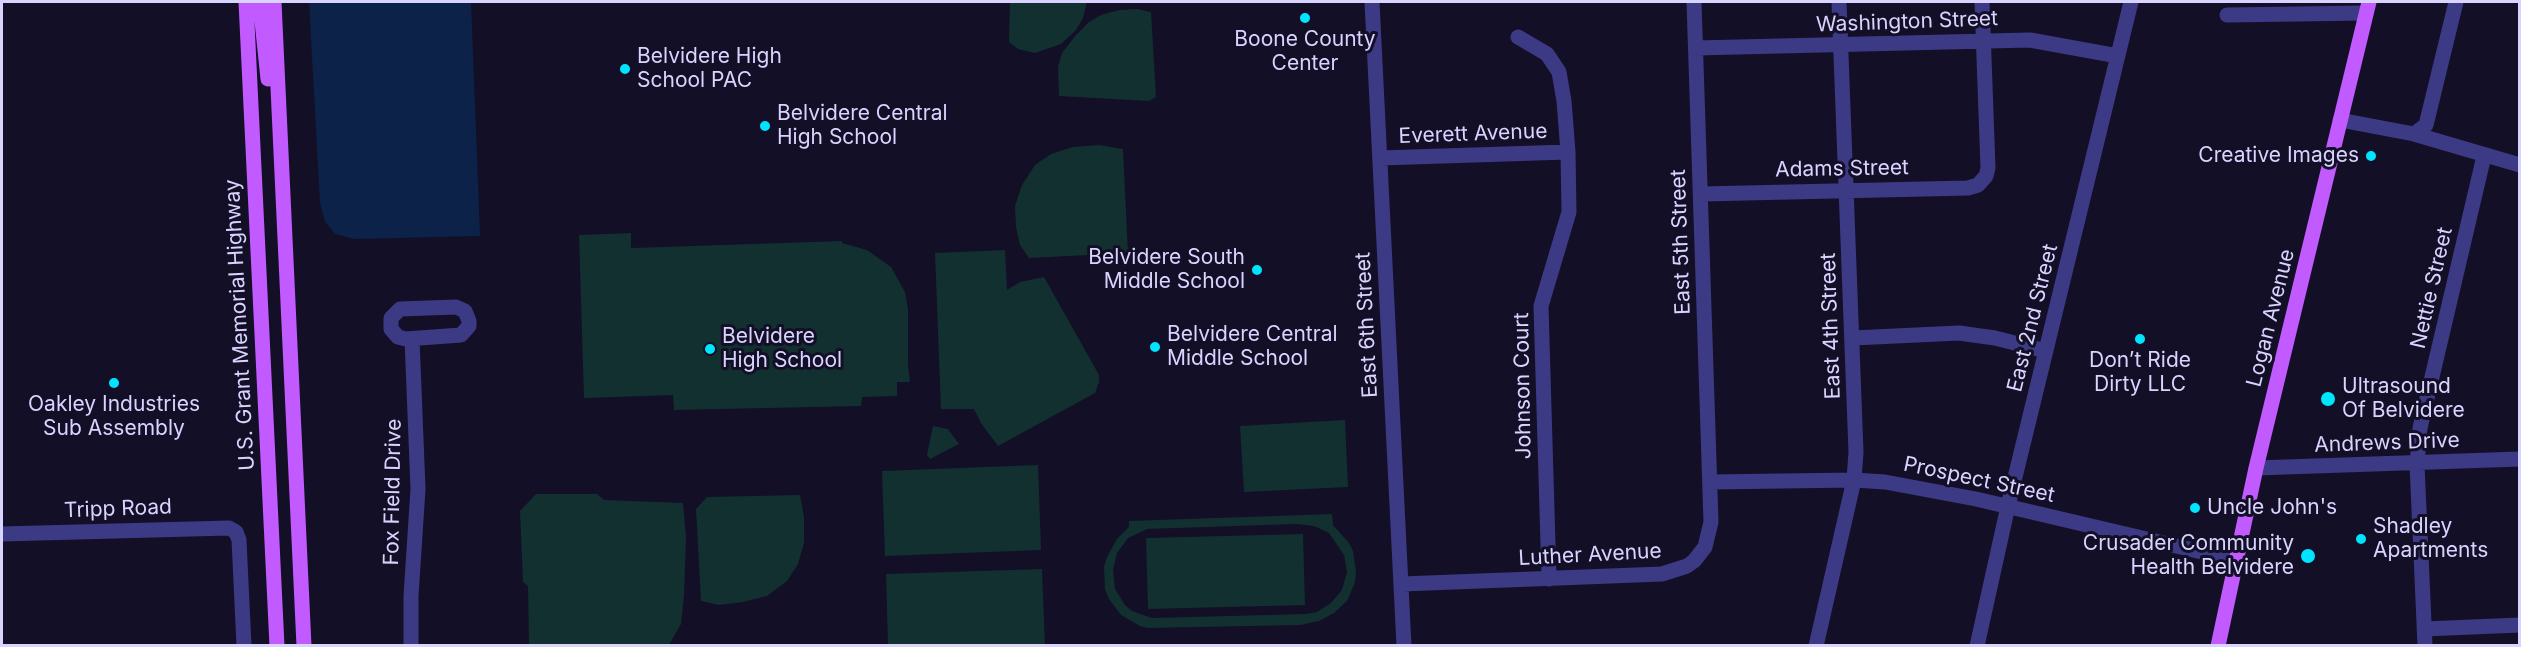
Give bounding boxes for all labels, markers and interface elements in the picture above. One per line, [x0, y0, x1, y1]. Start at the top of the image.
street label: Washington Street [1816, 6, 1998, 38]
marker: Boone County Center [1298, 11, 1312, 25]
place label: Boone County Center [1234, 27, 1376, 77]
place label: Belvidere High School PAC [637, 44, 782, 94]
marker: Belvidere High School PAC [618, 62, 632, 76]
place label: Belvidere Central High School [777, 101, 948, 151]
marker: Belvidere Central High School [758, 119, 772, 133]
street label: Everett Avenue [1398, 119, 1548, 149]
place label: Creative Images [2198, 143, 2359, 169]
marker: Creative Images [2364, 149, 2378, 163]
street label: Adams Street [1775, 155, 1909, 183]
street label: East 5th Street [1666, 169, 1696, 315]
street label: U.S. Grant Memorial Highway [220, 179, 260, 471]
street label: Nettie Street [2406, 225, 2458, 351]
street label: East 2nd Street [2002, 241, 2064, 395]
place label: Belvidere South Middle School [1088, 245, 1245, 295]
street label: Logan Avenue [2242, 246, 2300, 390]
street label: East 6th Street [1351, 252, 1383, 398]
street label: East 4th Street [1816, 252, 1846, 400]
marker: Belvidere South Middle School [1250, 263, 1264, 277]
street label: Johnson Court [1509, 312, 1537, 460]
place label: Belvidere Central Middle School [1167, 322, 1338, 372]
place label: Belvidere High School [722, 324, 842, 374]
marker: Don’t Ride Dirty LLC [2133, 332, 2147, 346]
marker: Belvidere Central Middle School [1148, 340, 1162, 354]
marker: Belvidere High School [703, 342, 717, 356]
place label: Don’t Ride Dirty LLC [2089, 348, 2191, 398]
place label: Ultrasound Of Belvidere [2342, 374, 2465, 424]
marker: Oakley Industries Sub Assembly [107, 376, 121, 390]
marker: Ultrasound Of Belvidere [2319, 390, 2337, 408]
place label: Oakley Industries Sub Assembly [28, 392, 200, 442]
street label: Fox Field Drive [379, 418, 407, 566]
street label: Andrews Drive [2314, 428, 2460, 458]
street label: Prospect Street [1901, 452, 2057, 508]
street label: Tripp Road [64, 495, 172, 523]
place label: Uncle John's [2207, 495, 2337, 521]
marker: Uncle John's [2188, 501, 2202, 515]
place label: Shadley Apartments [2373, 514, 2488, 564]
place label: Crusader Community Health Belvidere [2083, 531, 2294, 581]
marker: Shadley Apartments [2354, 532, 2368, 546]
street label: Luther Avenue [1518, 539, 1662, 571]
marker: Crusader Community Health Belvidere [2299, 547, 2317, 565]

